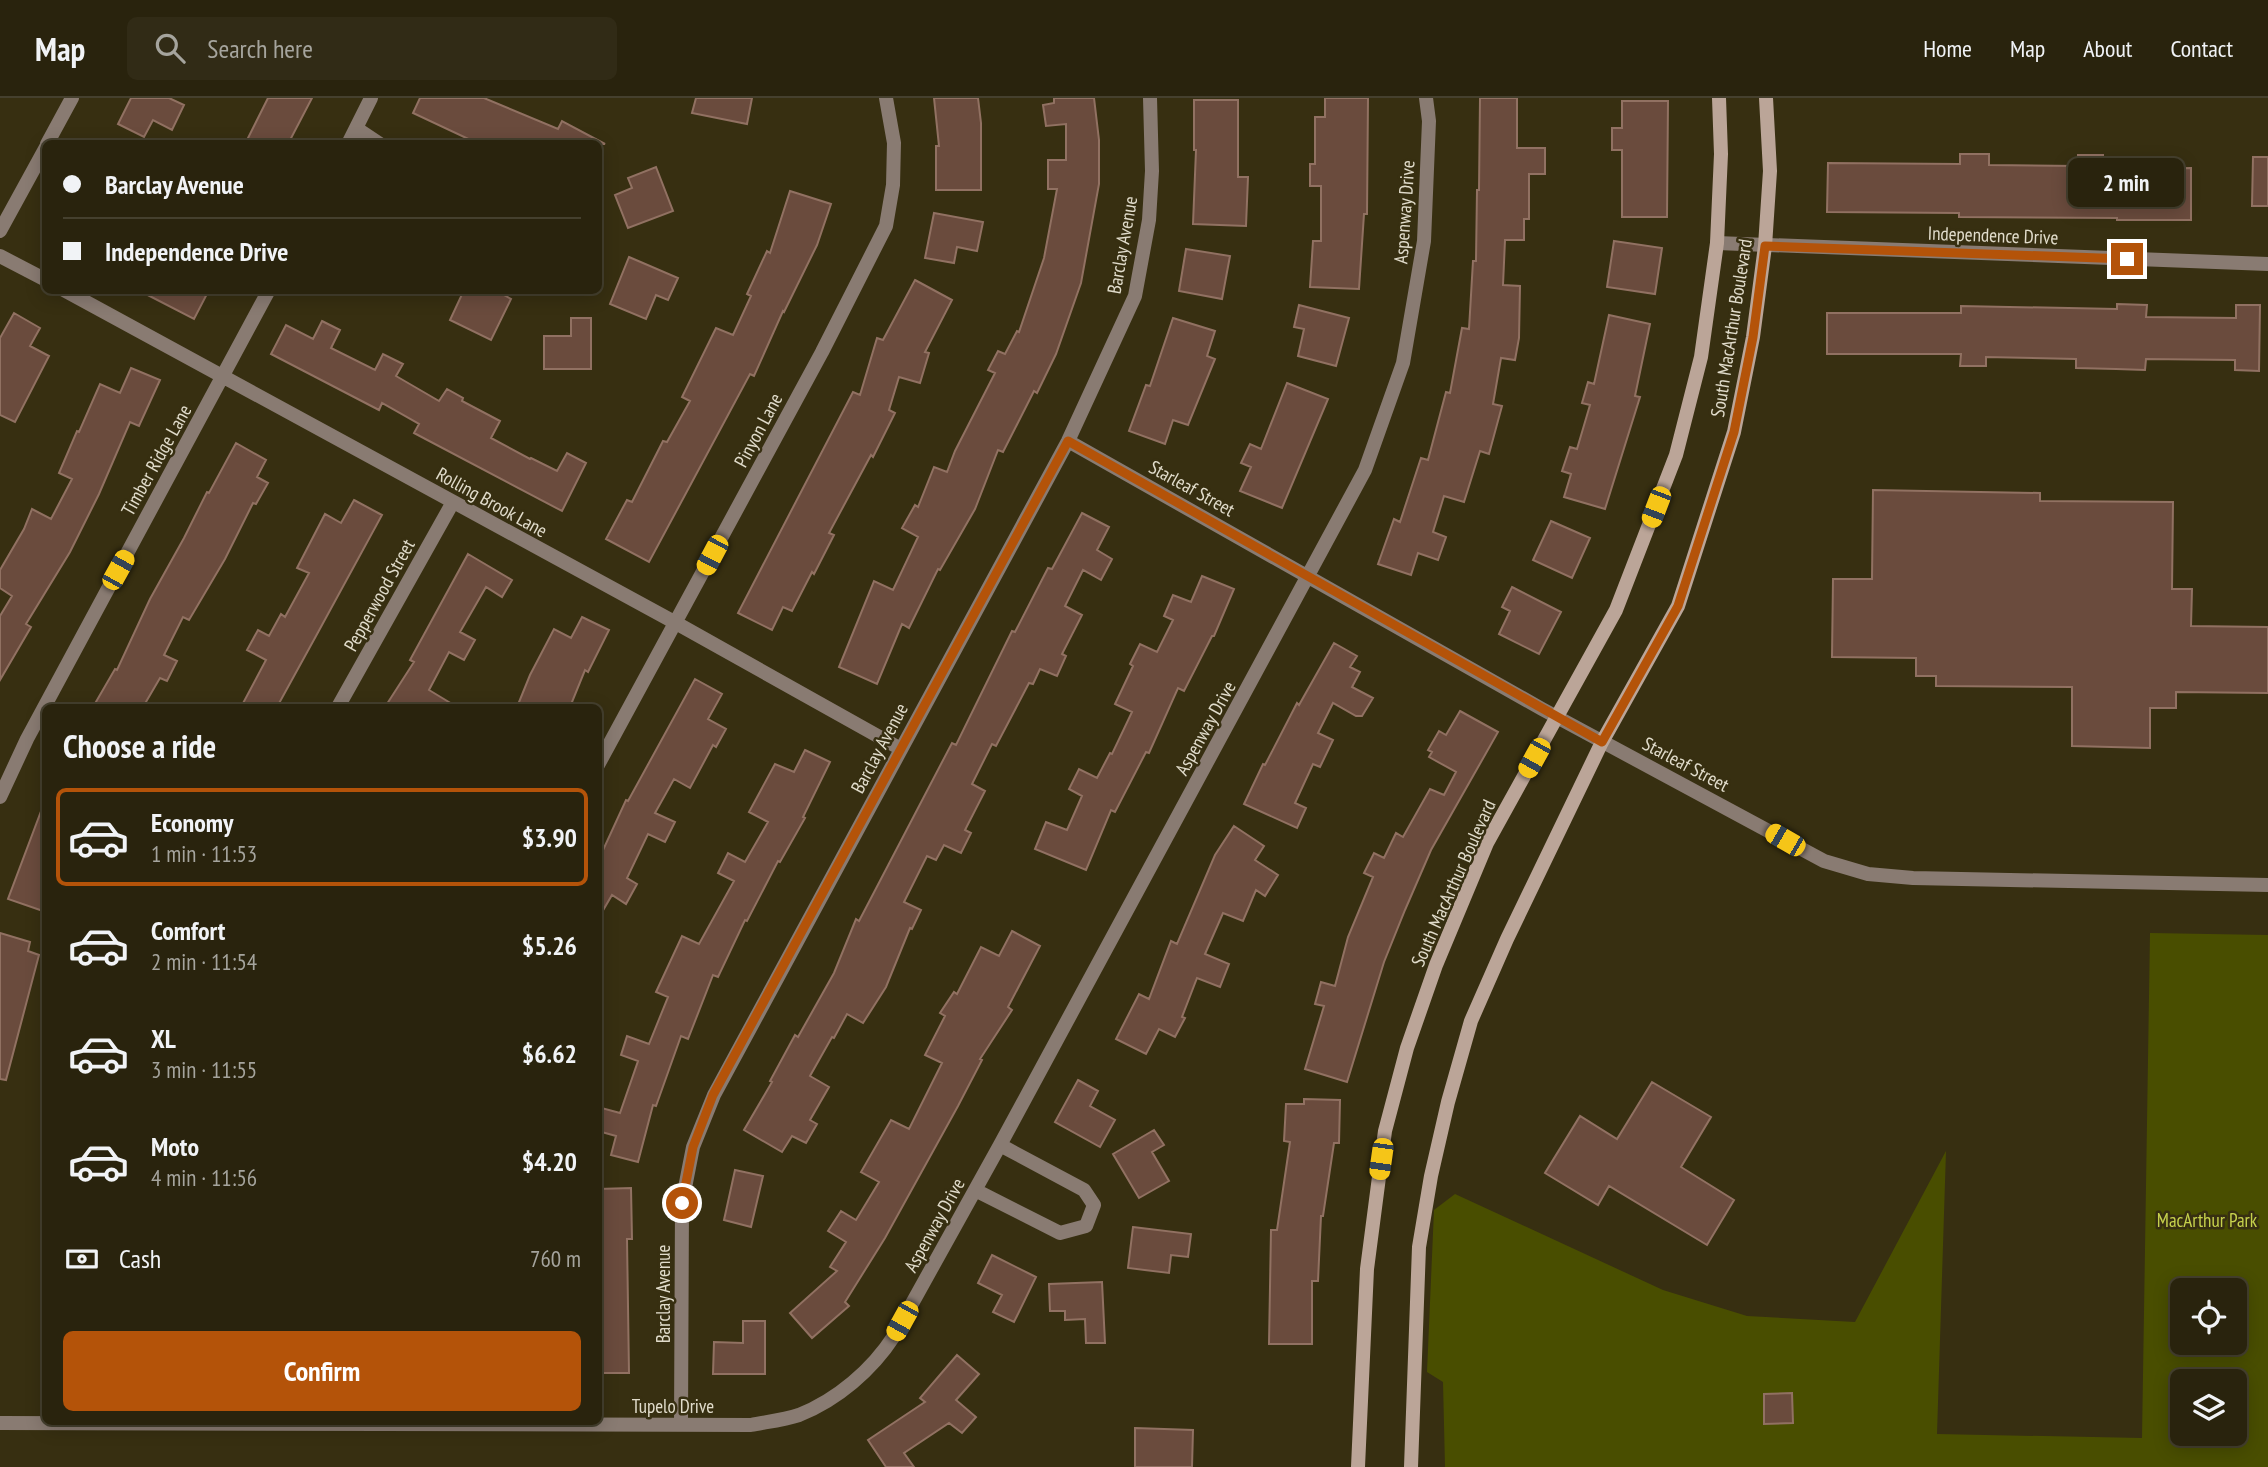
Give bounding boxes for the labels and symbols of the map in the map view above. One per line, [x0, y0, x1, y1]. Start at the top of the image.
callout: 2 min [2069, 158, 2185, 206]
street label: Aspenway Drive [1388, 159, 1420, 265]
street label: Barclay Avenue [1102, 194, 1142, 296]
street label: Independence Drive [1927, 221, 2059, 249]
street label: South MacArthur Boulevard [1705, 237, 1757, 419]
route end [2111, 243, 2143, 275]
street label: Pinyon Lane [729, 389, 787, 471]
street label: Timber Ridge Lane [116, 400, 196, 520]
street label: Starleaf Street [1145, 455, 1240, 522]
street label: Rolling Brook Lane [432, 462, 552, 542]
car [1639, 484, 1674, 530]
car [693, 532, 732, 578]
street label: Pepperwood Street [338, 534, 420, 655]
car [99, 547, 138, 593]
street label: Aspenway Drive [1169, 677, 1241, 779]
street label: Barclay Avenue [845, 699, 913, 797]
street label: Starleaf Street [1639, 731, 1734, 797]
car [1515, 735, 1554, 781]
street label: South MacArthur Boulevard [1405, 796, 1501, 970]
car [1762, 820, 1809, 860]
car [1368, 1137, 1395, 1181]
street label: Aspenway Drive [898, 1174, 970, 1276]
route start [666, 1187, 698, 1219]
park label: MacArthur Park [2157, 1208, 2258, 1232]
street label: Barclay Avenue [651, 1245, 675, 1343]
car [883, 1298, 922, 1344]
street label: Tupelo Drive [632, 1394, 714, 1418]

